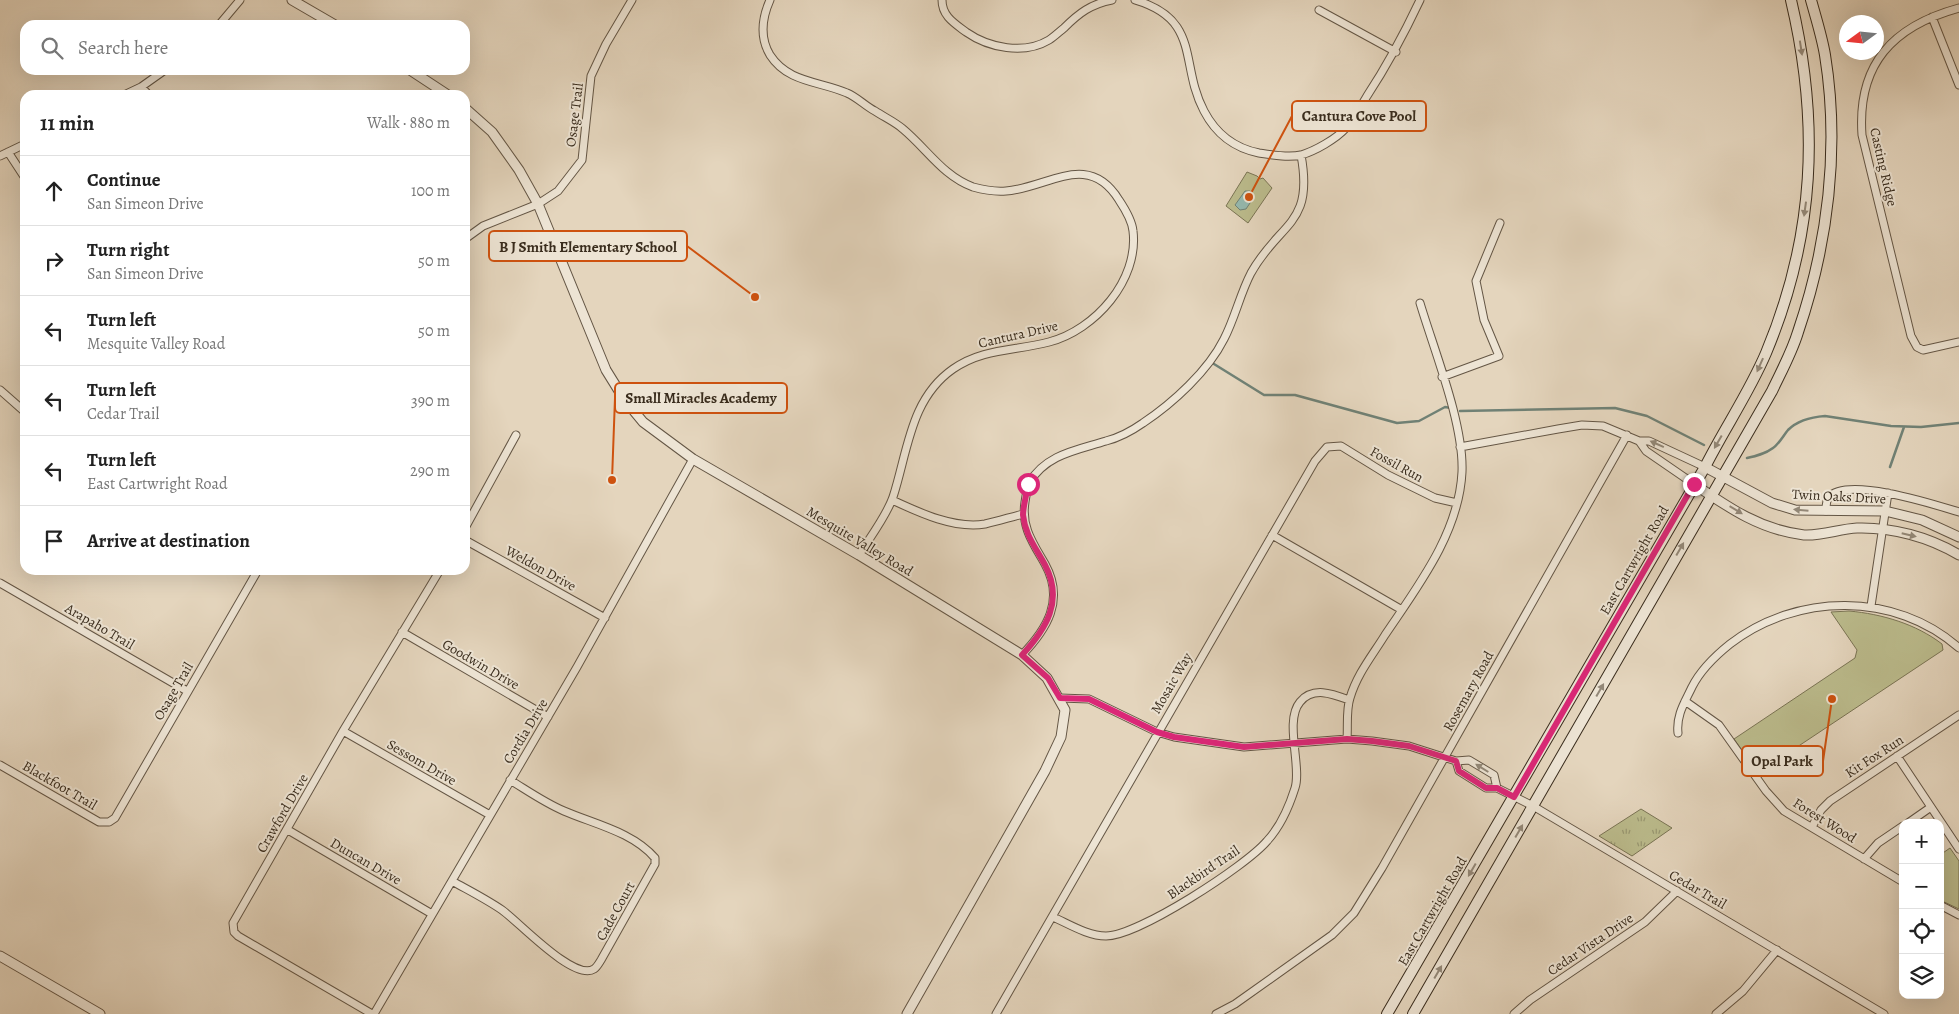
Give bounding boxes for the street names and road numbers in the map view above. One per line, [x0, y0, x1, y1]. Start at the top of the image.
street label: Osage Trail [561, 81, 588, 148]
street label: Casting Ridge [1865, 126, 1902, 208]
street label: Cantura Drive [976, 316, 1060, 353]
street label: Fossil Run [1367, 442, 1427, 487]
street label: Twin Oaks Drive [1791, 485, 1887, 508]
street label: Mesquite Valley Road [803, 502, 917, 581]
street label: East Cartwright Road [1595, 502, 1674, 618]
street label: Weldon Drive [501, 541, 580, 596]
street label: Arapaho Trail [61, 598, 138, 654]
street label: Goodwin Drive [439, 635, 523, 694]
street label: Rosemary Road [1439, 647, 1499, 735]
street label: Mosaic Way [1146, 648, 1197, 717]
street label: Osage Trail [149, 658, 198, 724]
street label: Cordia Drive [499, 695, 552, 767]
street label: Kit Fox Run [1841, 730, 1907, 782]
street label: Sessom Drive [383, 735, 460, 790]
street label: Blackfoot Trail [19, 756, 101, 815]
street label: Crawford Drive [252, 770, 313, 856]
street label: Forest Wood [1789, 793, 1860, 848]
street label: Duncan Drive [327, 833, 405, 889]
street label: Blackbird Trail [1163, 841, 1244, 904]
street label: East Cartwright Road [1393, 853, 1472, 969]
street label: Cedar Trail [1666, 865, 1730, 914]
street label: Cade Court [591, 878, 640, 944]
street label: Cedar Vista Drive [1544, 909, 1637, 980]

